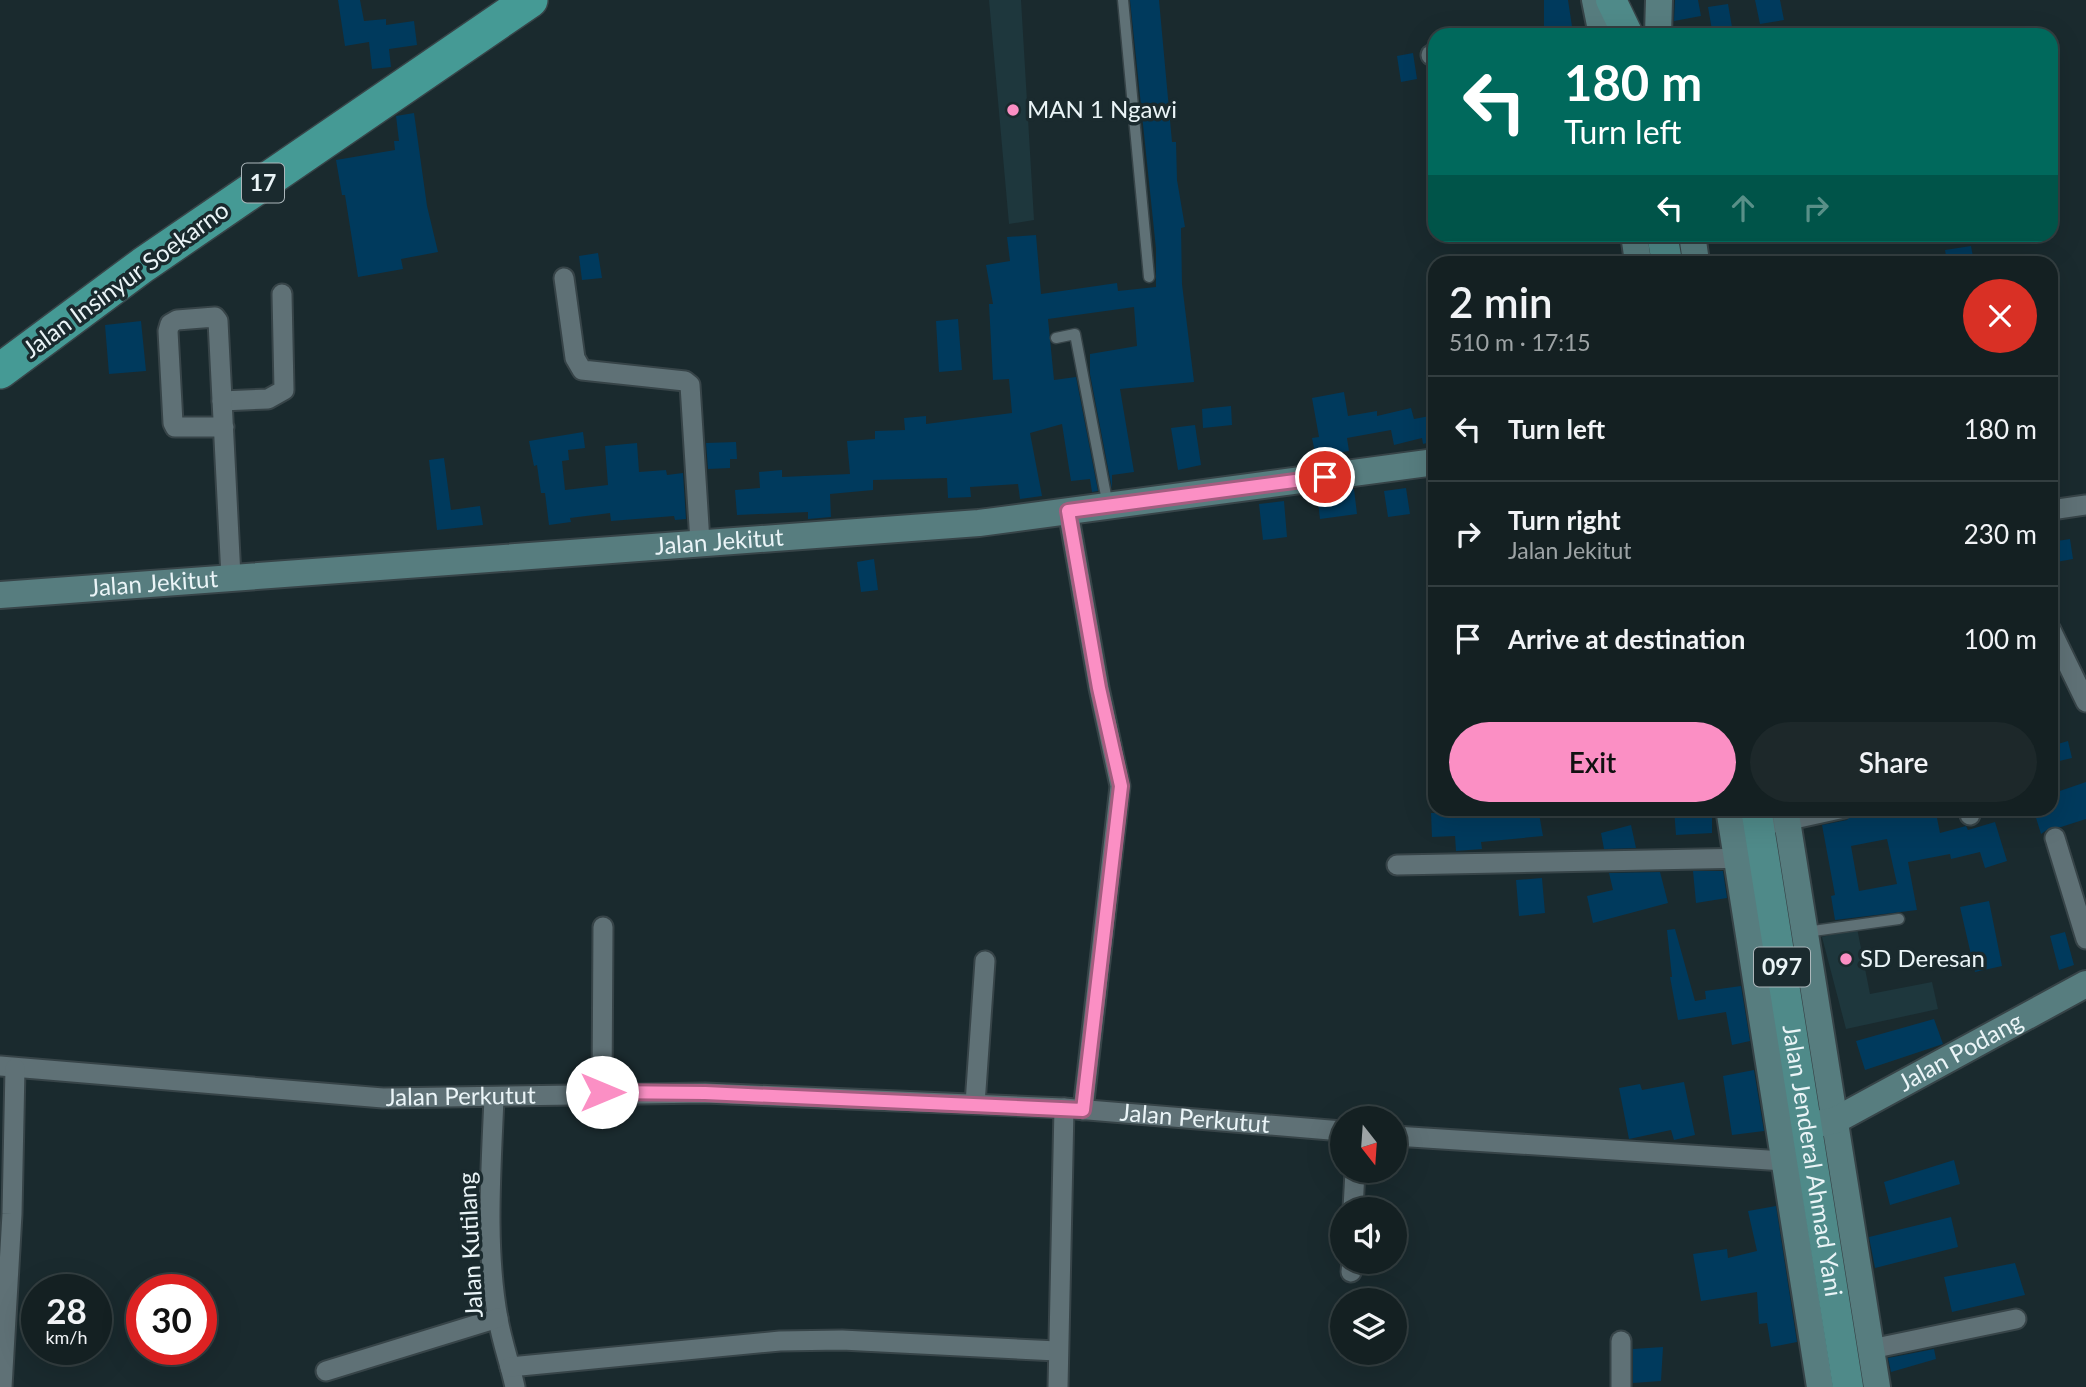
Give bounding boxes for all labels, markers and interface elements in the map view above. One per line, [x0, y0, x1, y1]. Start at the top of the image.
text: 180 m [1564, 53, 1702, 111]
icon: left [1449, 56, 1540, 147]
place label: MAN 1 Ngawi [1027, 94, 1177, 123]
marker: MAN 1 Ngawi [1005, 102, 1021, 118]
text: Turn left [1564, 112, 1681, 151]
road number: 17 [242, 164, 284, 202]
icon: left [1651, 189, 1689, 227]
icon: ahead [1724, 189, 1762, 227]
icon: right [1797, 189, 1835, 227]
street label: Jalan Insinyur Soekarno [17, 194, 234, 363]
text: 2 min [1449, 277, 1553, 327]
button: close [1963, 279, 2037, 353]
text: 510 m · 17:15 [1449, 328, 1591, 356]
icon: left [1449, 410, 1487, 448]
text: Turn left [1508, 413, 1605, 445]
text: 180 m [1964, 413, 2037, 445]
pin [1295, 447, 1355, 507]
icon: arrive [1306, 458, 1344, 496]
text: Turn right [1508, 504, 1621, 536]
icon: right [1449, 515, 1487, 553]
text: 230 m [1964, 518, 2037, 550]
street label: Jalan Jekitut [654, 521, 785, 560]
text: Jalan Jekitut [1508, 536, 1632, 564]
street label: Jalan Jekitut [88, 563, 219, 601]
icon: arrive [1449, 620, 1487, 658]
text: Arrive at destination [1508, 623, 1745, 655]
text: 100 m [1964, 623, 2037, 655]
button: Exit [1449, 722, 1736, 802]
button: Share [1750, 722, 2037, 802]
place label: SD Deresan [1860, 943, 1985, 972]
road number: 097 [1754, 948, 1810, 986]
marker: SD Deresan [1838, 951, 1854, 967]
street label: Jalan Podang [1892, 1005, 2027, 1097]
street label: Jalan Jenderal Ahmad Yani [1778, 1022, 1849, 1298]
position arrow [565, 1055, 639, 1129]
street label: Jalan Perkutut [385, 1080, 536, 1111]
street label: Jalan Perkutut [1119, 1097, 1271, 1138]
north arrow [1330, 1106, 1407, 1183]
map controls [1330, 1106, 1407, 1365]
street label: Jalan Kutilang [451, 1172, 488, 1319]
button: sound [1330, 1197, 1407, 1274]
speed limit sign: 30 [126, 1274, 217, 1365]
button: layers [1330, 1288, 1407, 1365]
text: 28 [46, 1289, 87, 1331]
text: km/h [45, 1326, 88, 1348]

